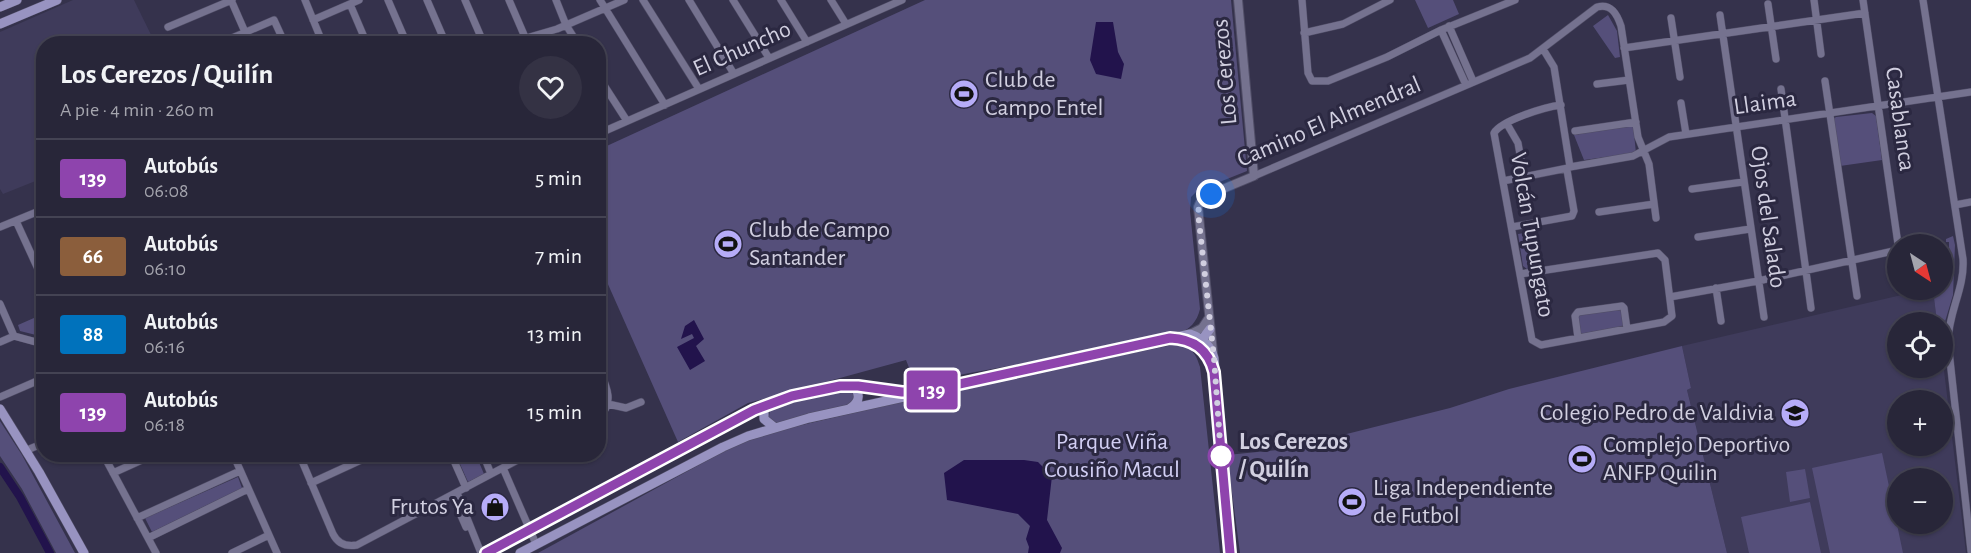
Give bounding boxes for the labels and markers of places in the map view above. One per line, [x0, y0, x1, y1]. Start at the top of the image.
place label: Club de Campo Entel [985, 68, 1104, 120]
sports icon: Club de Campo Entel [948, 78, 980, 110]
place label: Club de Campo Santander [749, 218, 890, 270]
sports icon: Club de Campo Santander [712, 228, 744, 260]
school or university icon: Colegio Pedro de Valdivia [1779, 397, 1811, 429]
place label: Colegio Pedro de Valdivia [1540, 401, 1774, 425]
place label: Los Cerezos / Quilín [1238, 430, 1348, 482]
place label: Complejo Deportivo ANFP Quilin [1603, 433, 1790, 485]
marker: Los Cerezos / Quilín [1208, 443, 1234, 469]
sports icon: Complejo Deportivo ANFP Quilin [1566, 443, 1598, 475]
place label: Liga Independiente de Futbol [1373, 476, 1553, 528]
sports icon: Liga Independiente de Futbol [1336, 486, 1368, 518]
shop icon: Frutos Ya [479, 491, 511, 523]
place label: Frutos Ya [390, 495, 474, 519]

